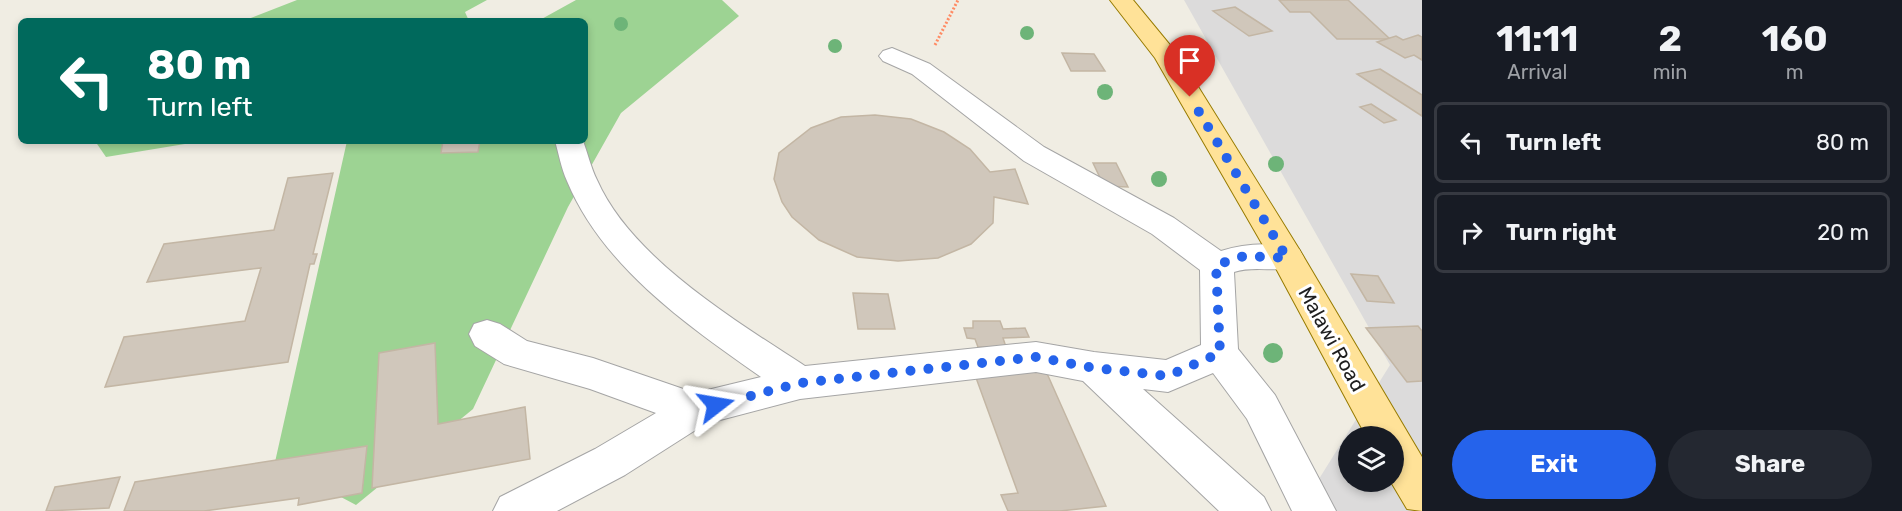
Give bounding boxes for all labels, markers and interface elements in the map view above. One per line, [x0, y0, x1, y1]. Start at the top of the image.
text: 11:11 [1496, 17, 1578, 60]
text: 2 [1658, 17, 1682, 60]
text: 160 [1762, 17, 1828, 60]
pin [1164, 35, 1215, 97]
text: 80 m [147, 40, 251, 90]
icon: left [48, 42, 126, 120]
icon: arrive [1173, 44, 1206, 77]
text: Arrival [1507, 60, 1567, 84]
text: min [1653, 60, 1688, 84]
text: m [1786, 60, 1804, 84]
text: Turn left [147, 91, 252, 123]
icon: left [1455, 126, 1488, 159]
text: Turn left [1506, 129, 1601, 156]
text: 80 m [1816, 129, 1869, 156]
icon: right [1455, 216, 1488, 249]
text: Turn right [1506, 219, 1616, 246]
text: 20 m [1817, 219, 1869, 246]
street label: Malawi Road [1293, 282, 1371, 396]
position arrow [684, 373, 748, 437]
map controls [1338, 426, 1404, 492]
button: layers [1338, 426, 1404, 492]
button: Exit [1452, 430, 1656, 499]
button: Share [1668, 430, 1872, 499]

